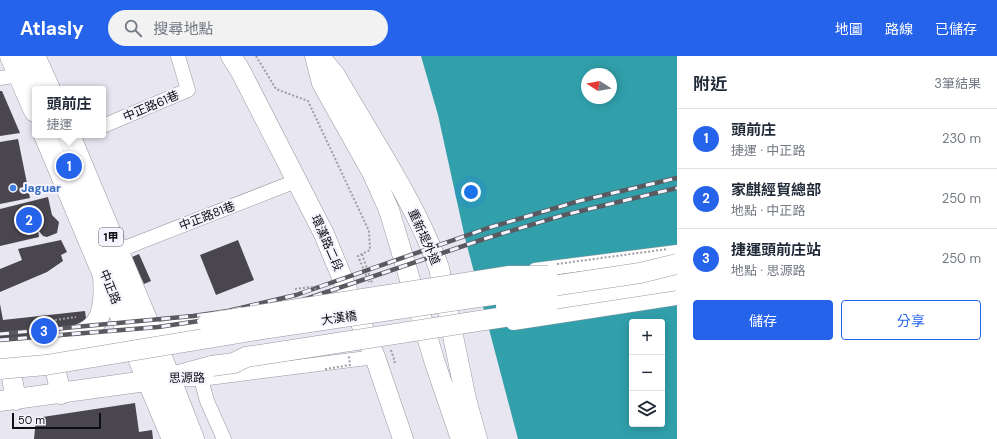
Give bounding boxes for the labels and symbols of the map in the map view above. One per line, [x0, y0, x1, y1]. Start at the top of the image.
north arrow [581, 68, 617, 104]
street label: 中正路61巷 [121, 87, 181, 125]
pin: 1 [56, 151, 82, 181]
place label: Jaguar [21, 180, 61, 196]
your location [461, 182, 481, 202]
marker: Jaguar [8, 183, 18, 193]
street label: 中正路81巷 [177, 198, 237, 234]
pin: 2 [16, 205, 42, 235]
street label: 重新堤外道 [404, 206, 444, 268]
street label: 環漢路二段 [307, 212, 347, 274]
road number: 1甲 [99, 228, 123, 246]
street label: 中正路 [96, 267, 124, 307]
street label: 大漢橋 [320, 308, 358, 328]
pin: 3 [31, 316, 57, 346]
street label: 思源路 [169, 370, 205, 386]
scale bar [12, 411, 101, 430]

